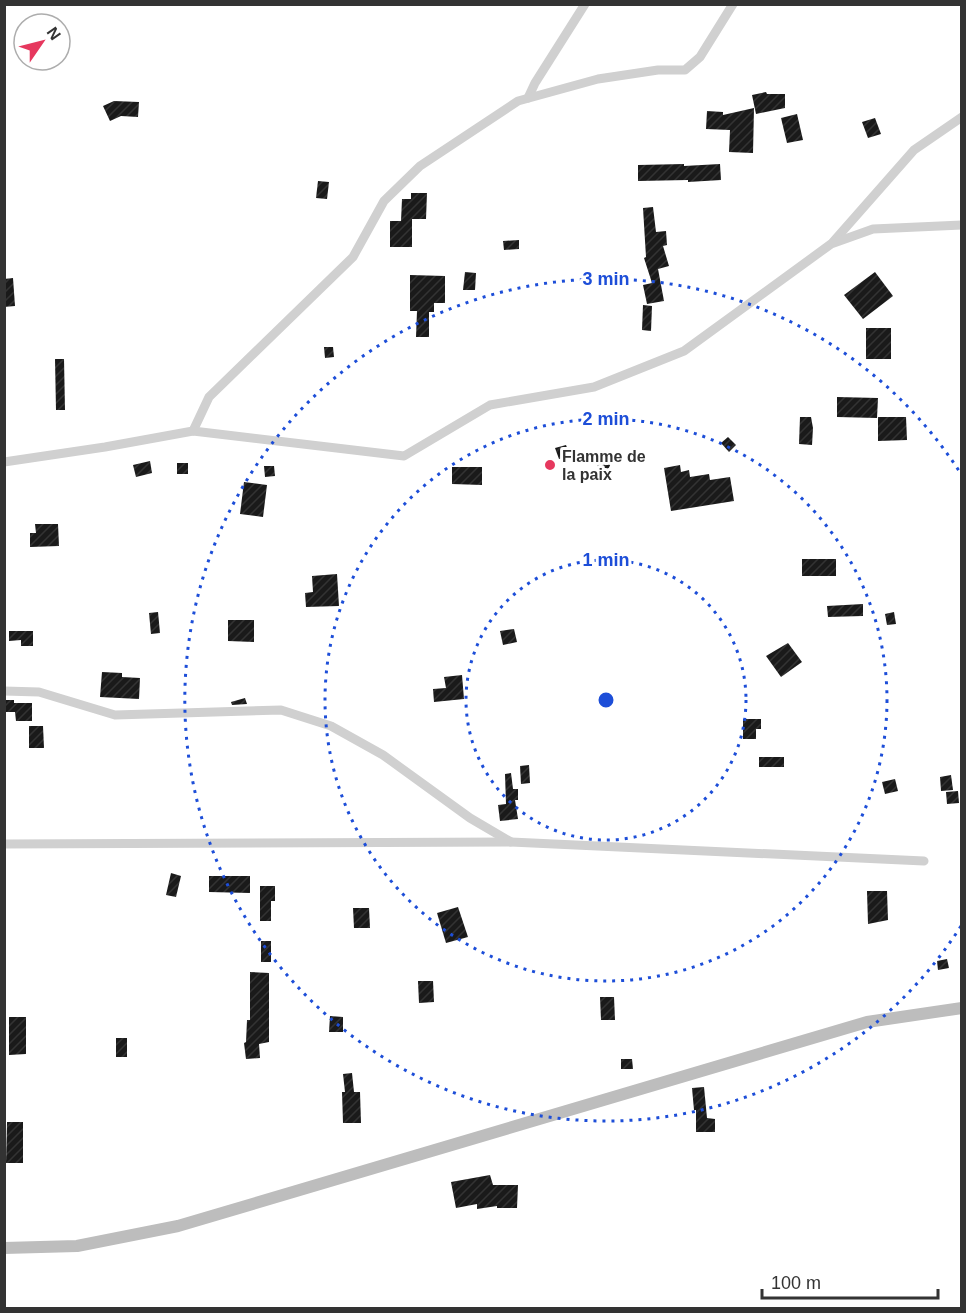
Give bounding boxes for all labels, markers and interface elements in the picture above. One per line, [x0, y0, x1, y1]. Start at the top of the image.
north arrow [12, 12, 72, 72]
text: N [44, 24, 64, 43]
text: 3 min [582, 269, 630, 289]
text: 2 min [582, 409, 630, 429]
place label: Flamme de la paix [562, 448, 646, 483]
marker: Flamme de la paix [543, 458, 557, 472]
text: 1 min [582, 550, 630, 570]
centre of rings [596, 690, 616, 710]
scale bar [762, 1262, 938, 1300]
text: 100 m [771, 1273, 821, 1293]

